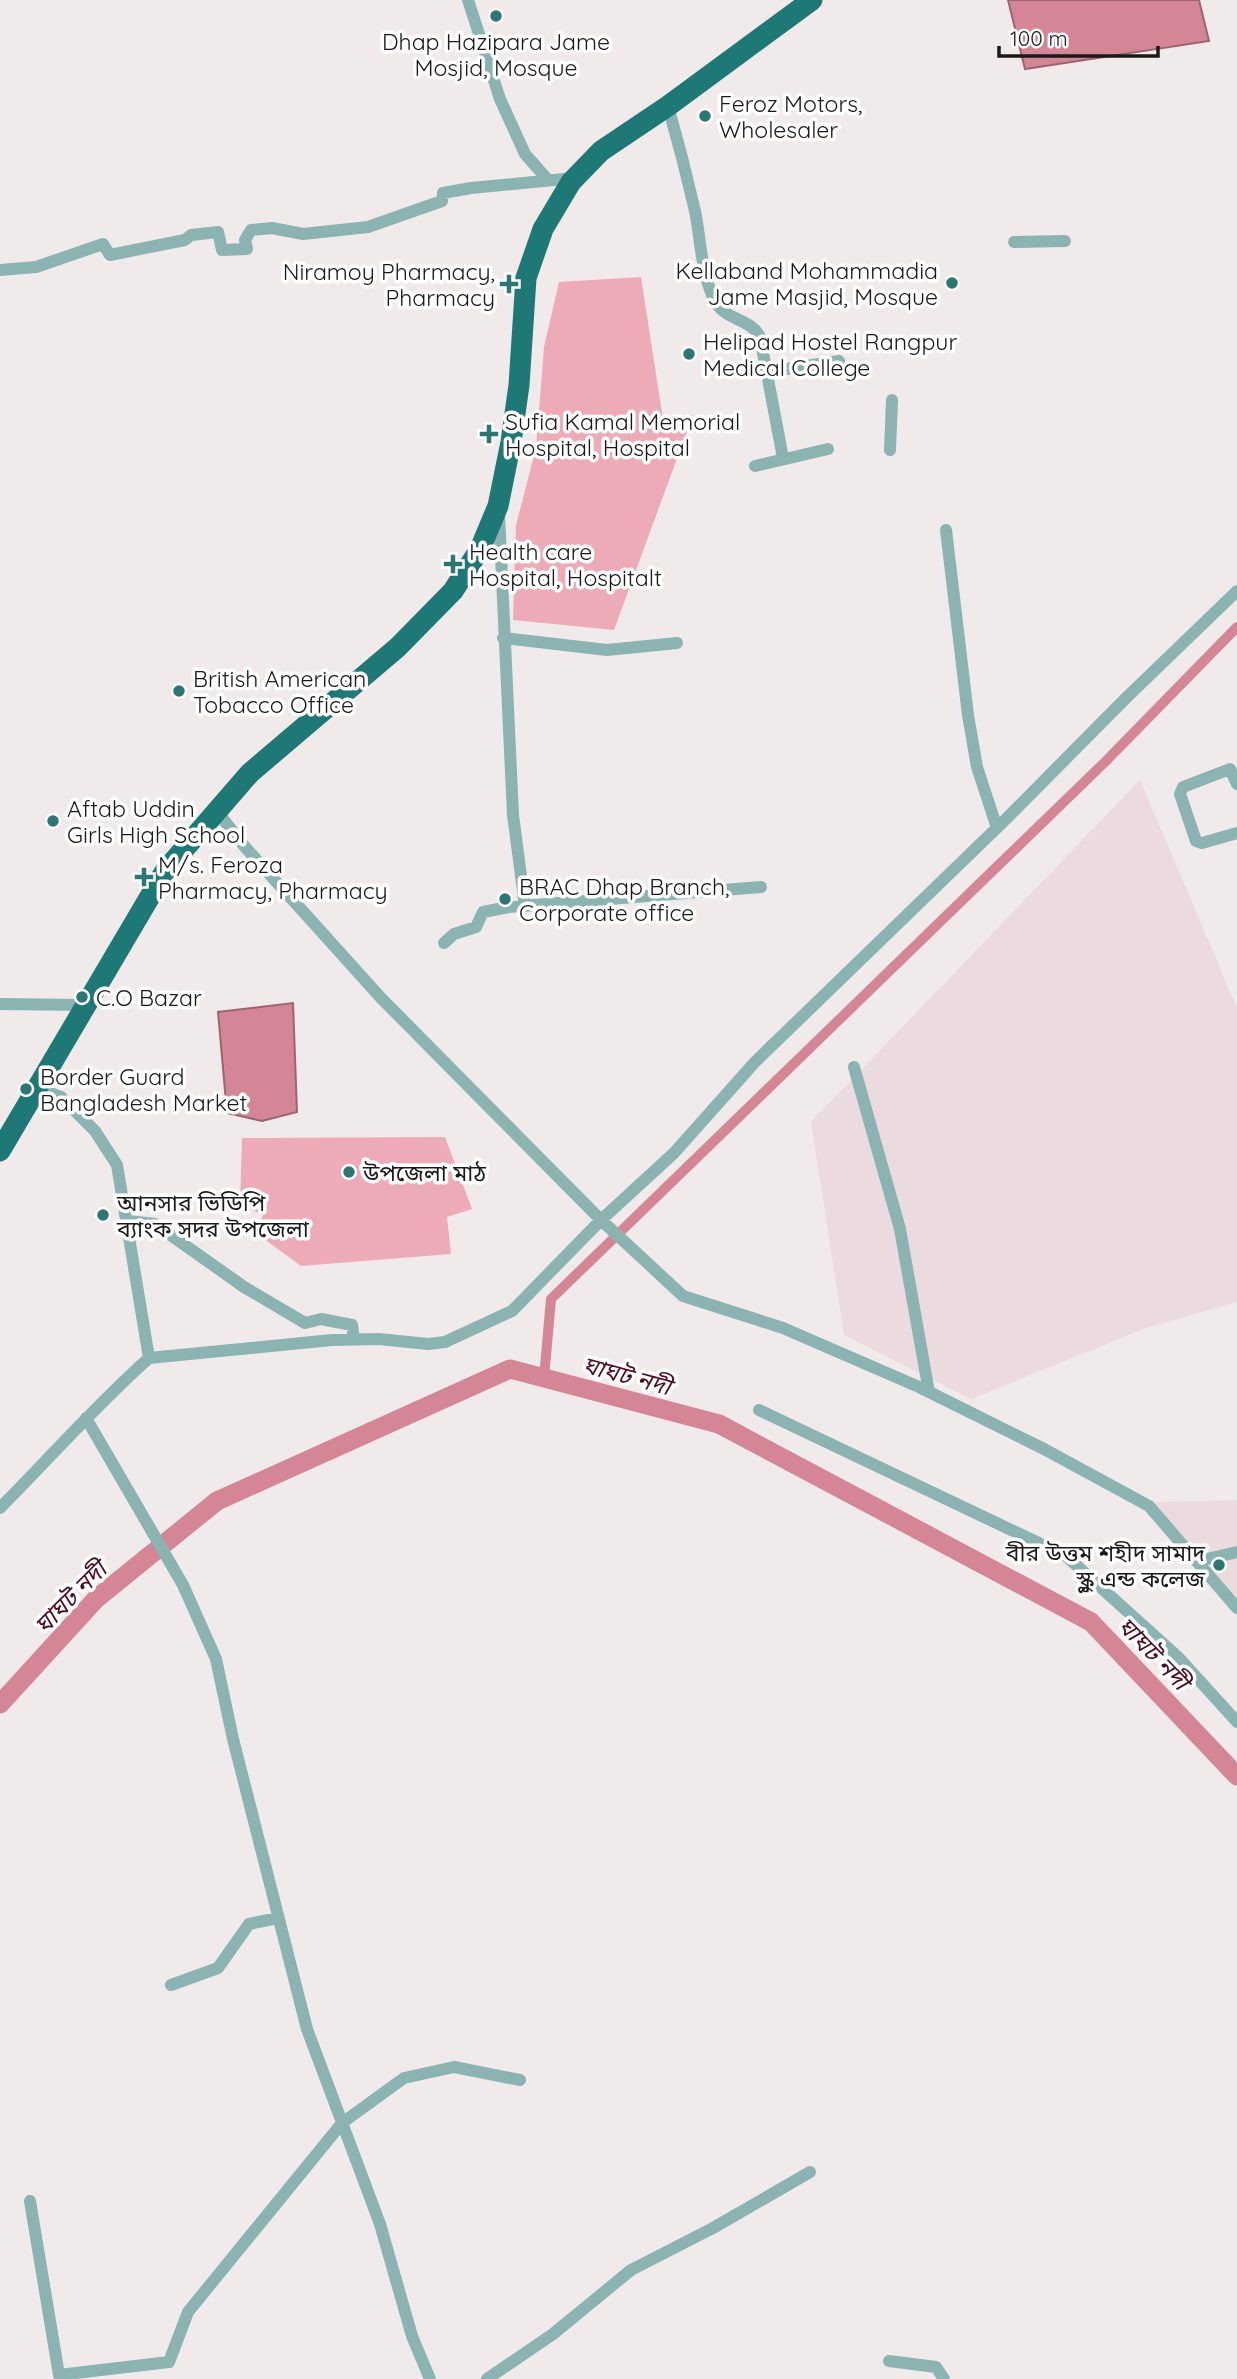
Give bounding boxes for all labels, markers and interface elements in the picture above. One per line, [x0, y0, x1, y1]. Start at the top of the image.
marker: Dhap Hazipara Jame Mosjid, Mosque [488, 8, 504, 24]
scale bar [999, 14, 1158, 58]
text: 100 m [1010, 25, 1068, 51]
place label: Dhap Hazipara Jame Mosjid, Mosque [382, 27, 610, 82]
place label: Feroz Motors, Wholesaler [719, 89, 863, 144]
marker: Feroz Motors, Wholesaler [697, 108, 713, 124]
place label: Kellaband Mohammadia Jame Masjid, Mosque [675, 256, 938, 311]
place label: Niramoy Pharmacy, Pharmacy [283, 257, 495, 312]
marker: Kellaband Mohammadia Jame Masjid, Mosque [944, 275, 960, 291]
marker: Niramoy Pharmacy, Pharmacy [501, 276, 517, 292]
place label: Helipad Hostel Rangpur Medical College [703, 327, 957, 382]
marker: Helipad Hostel Rangpur Medical College [681, 346, 697, 362]
place label: Sufia Kamal Memorial Hospital, Hospital [505, 407, 740, 462]
marker: Sufia Kamal Memorial Hospital, Hospital [479, 424, 499, 444]
place label: Health care Hospital, Hospitalt [469, 537, 662, 592]
marker: Health care Hospital, Hospitalt [443, 554, 463, 574]
place label: British American Tobacco Office [193, 664, 366, 719]
marker: British American Tobacco Office [171, 683, 187, 699]
place label: Aftab Uddin Girls High School [67, 794, 245, 849]
marker: Aftab Uddin Girls High School [45, 813, 61, 829]
place label: M/s. Feroza Pharmacy, Pharmacy [158, 850, 388, 905]
marker: M/s. Feroza Pharmacy, Pharmacy [136, 869, 152, 885]
place label: BRAC Dhap Branch, Corporate office [519, 872, 729, 927]
marker: BRAC Dhap Branch, Corporate office [497, 891, 513, 907]
place label: C.O Bazar [96, 983, 202, 1012]
marker: C.O Bazar [74, 989, 90, 1005]
place label: Border Guard Bangladesh Market [40, 1062, 247, 1117]
marker: Border Guard Bangladesh Market [18, 1081, 34, 1097]
place label: উপজেলা মাঠ [362, 1158, 486, 1187]
marker: উপজেলা মাঠ [341, 1164, 357, 1180]
place label: আনসার ভিডিপি ব্যাংক সদর উপজেলা [116, 1188, 310, 1243]
marker: আনসার ভিডিপি ব্যাংক সদর উপজেলা [95, 1207, 111, 1223]
water label: ঘাঘট নদী [580, 1349, 679, 1402]
place label: বীর উত্তম শহীদ সামাদ স্কুল এন্ড কলেজ [1005, 1538, 1206, 1593]
water label: ঘাঘট নদী [28, 1551, 116, 1639]
marker: বীর উত্তম শহীদ সামাদ স্কুল এন্ড কলেজ [1211, 1557, 1227, 1573]
water label: ঘাঘট নদী [1112, 1610, 1199, 1699]

